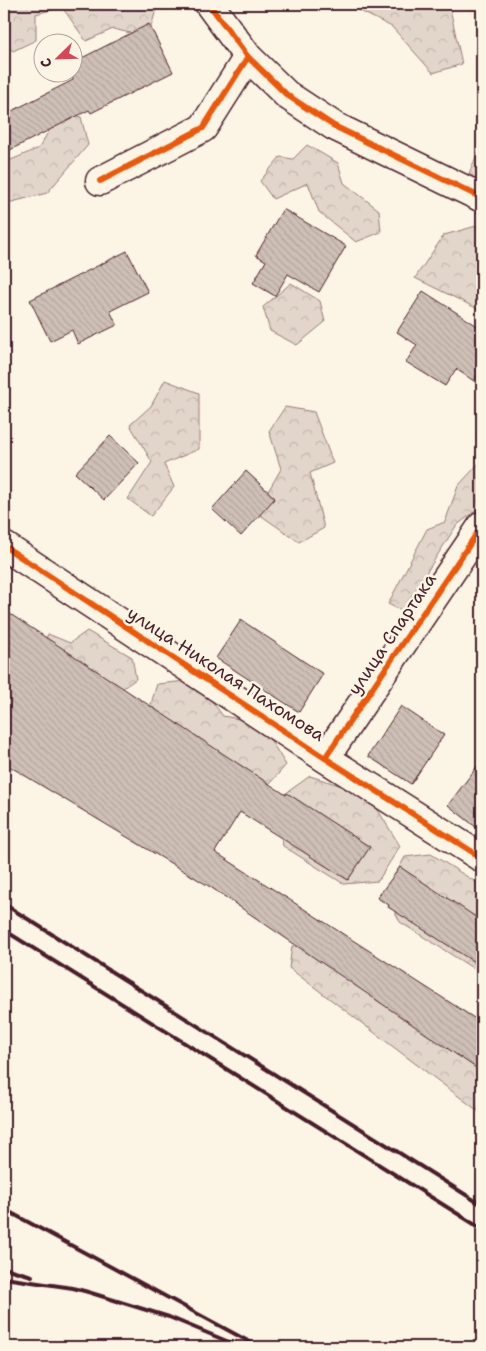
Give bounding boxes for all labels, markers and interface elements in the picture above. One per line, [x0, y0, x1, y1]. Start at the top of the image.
north arrow [32, 32, 82, 82]
text: С [36, 56, 56, 71]
street label: улица Спартака [342, 568, 442, 700]
street label: улица Николая Пахомова [123, 601, 329, 747]

